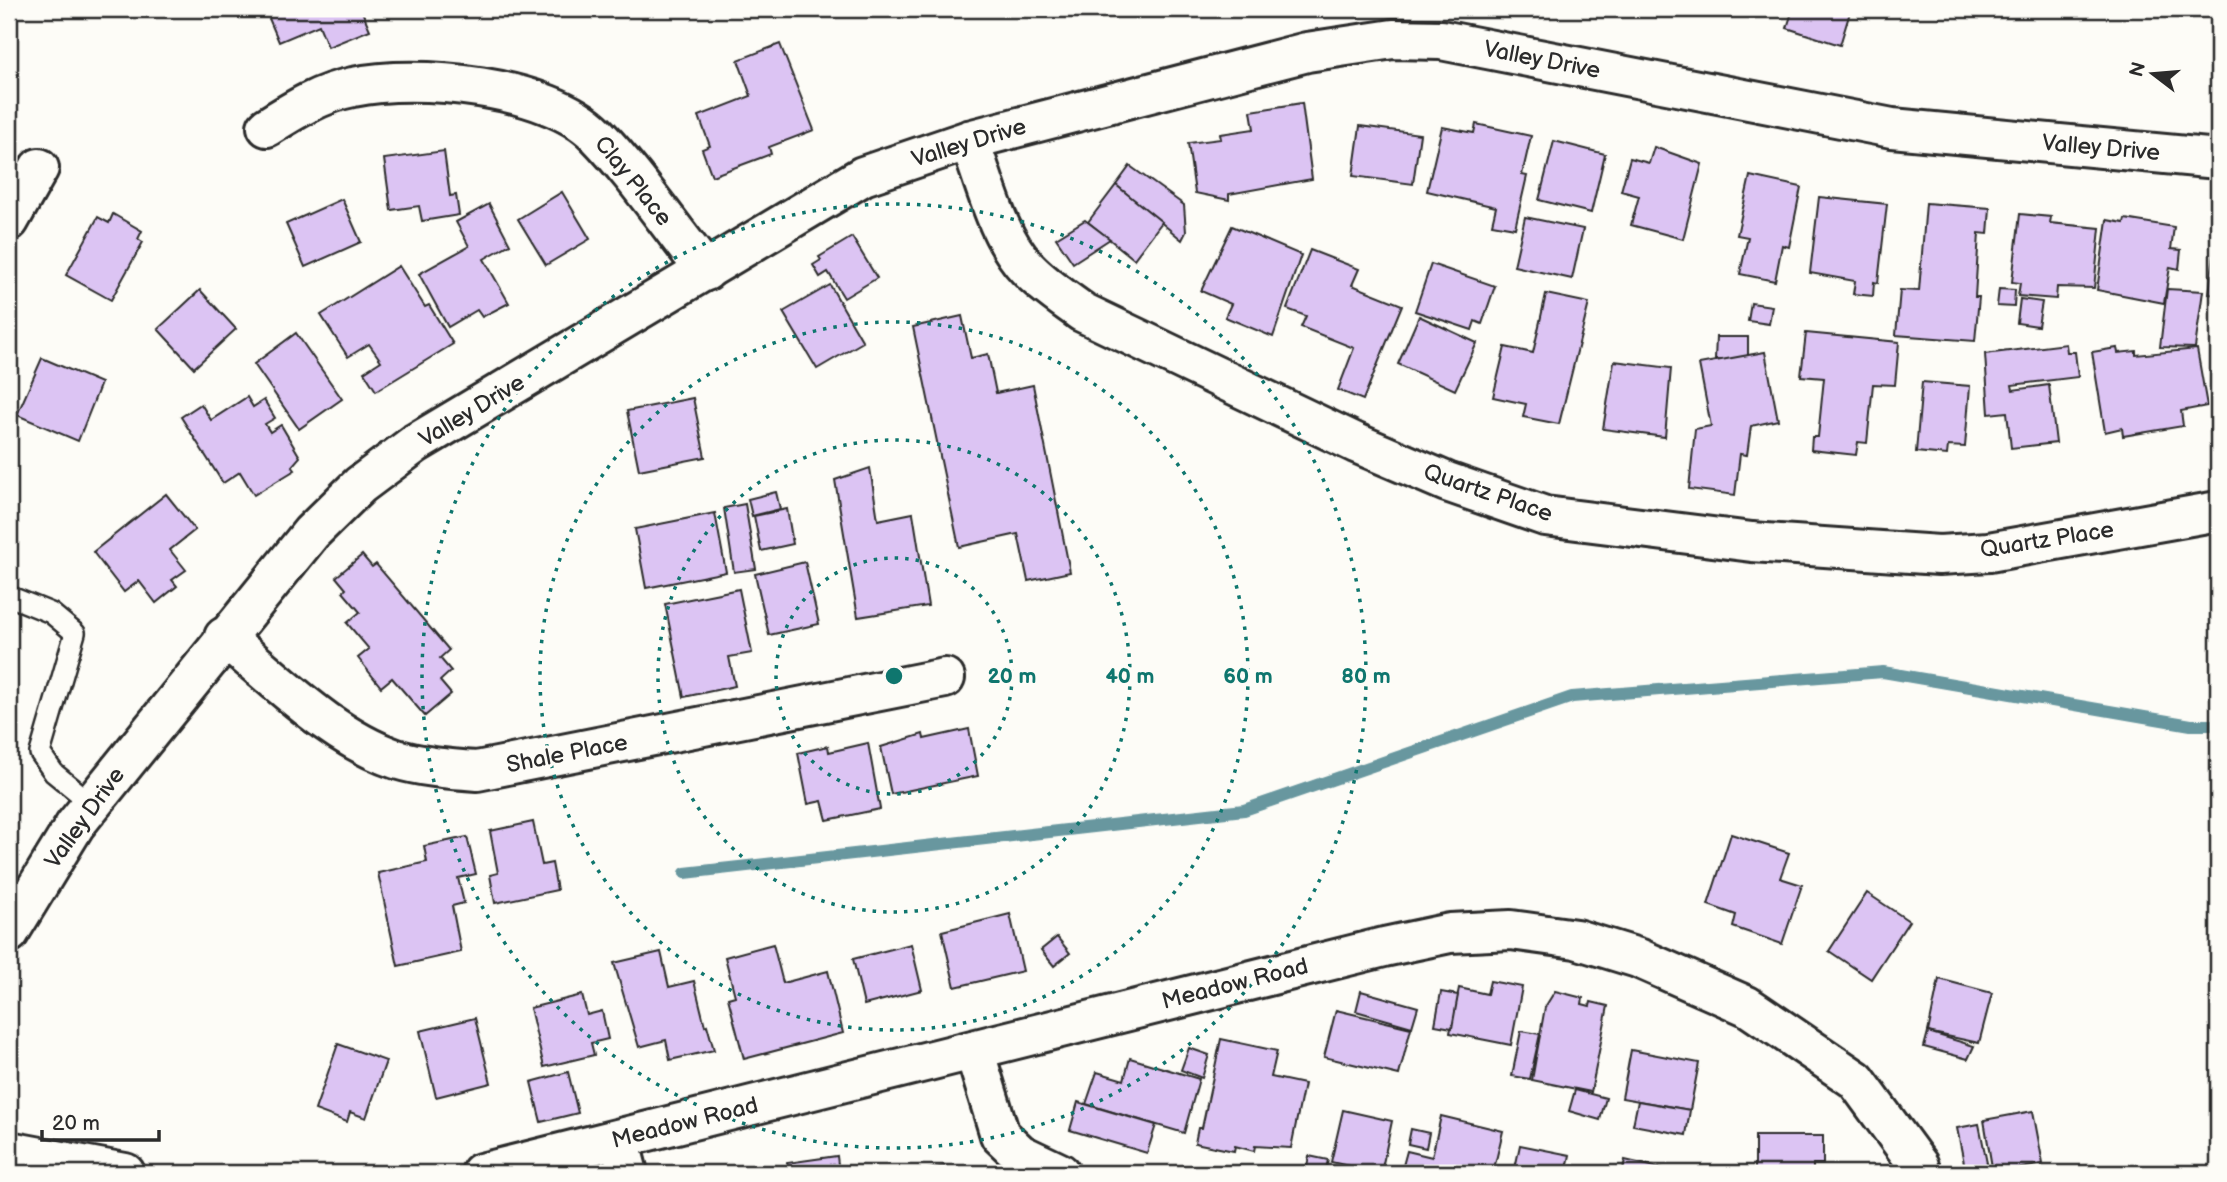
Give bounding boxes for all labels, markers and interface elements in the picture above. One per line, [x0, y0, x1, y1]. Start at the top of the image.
street label: Valley Drive [1481, 35, 1603, 85]
north arrow [2118, 38, 2188, 108]
text: N [2125, 60, 2151, 80]
street label: Valley Drive [908, 112, 1030, 174]
street label: Valley Drive [2041, 129, 2161, 167]
street label: Clay Place [588, 130, 678, 232]
street label: Valley Drive [414, 369, 530, 453]
street label: Quartz Place [1420, 458, 1556, 528]
street label: Quartz Place [1978, 516, 2116, 564]
centre of rings [882, 664, 906, 688]
text: 20 m [988, 664, 1036, 689]
text: 40 m [1105, 664, 1155, 689]
text: 60 m [1223, 664, 1273, 689]
text: 80 m [1341, 664, 1391, 689]
street label: Shale Place [504, 729, 630, 779]
street label: Valley Drive [39, 762, 131, 874]
street label: Meadow Road [1159, 952, 1311, 1016]
street label: Meadow Road [609, 1091, 761, 1155]
scale bar [42, 1098, 159, 1142]
text: 20 m [52, 1111, 100, 1136]

